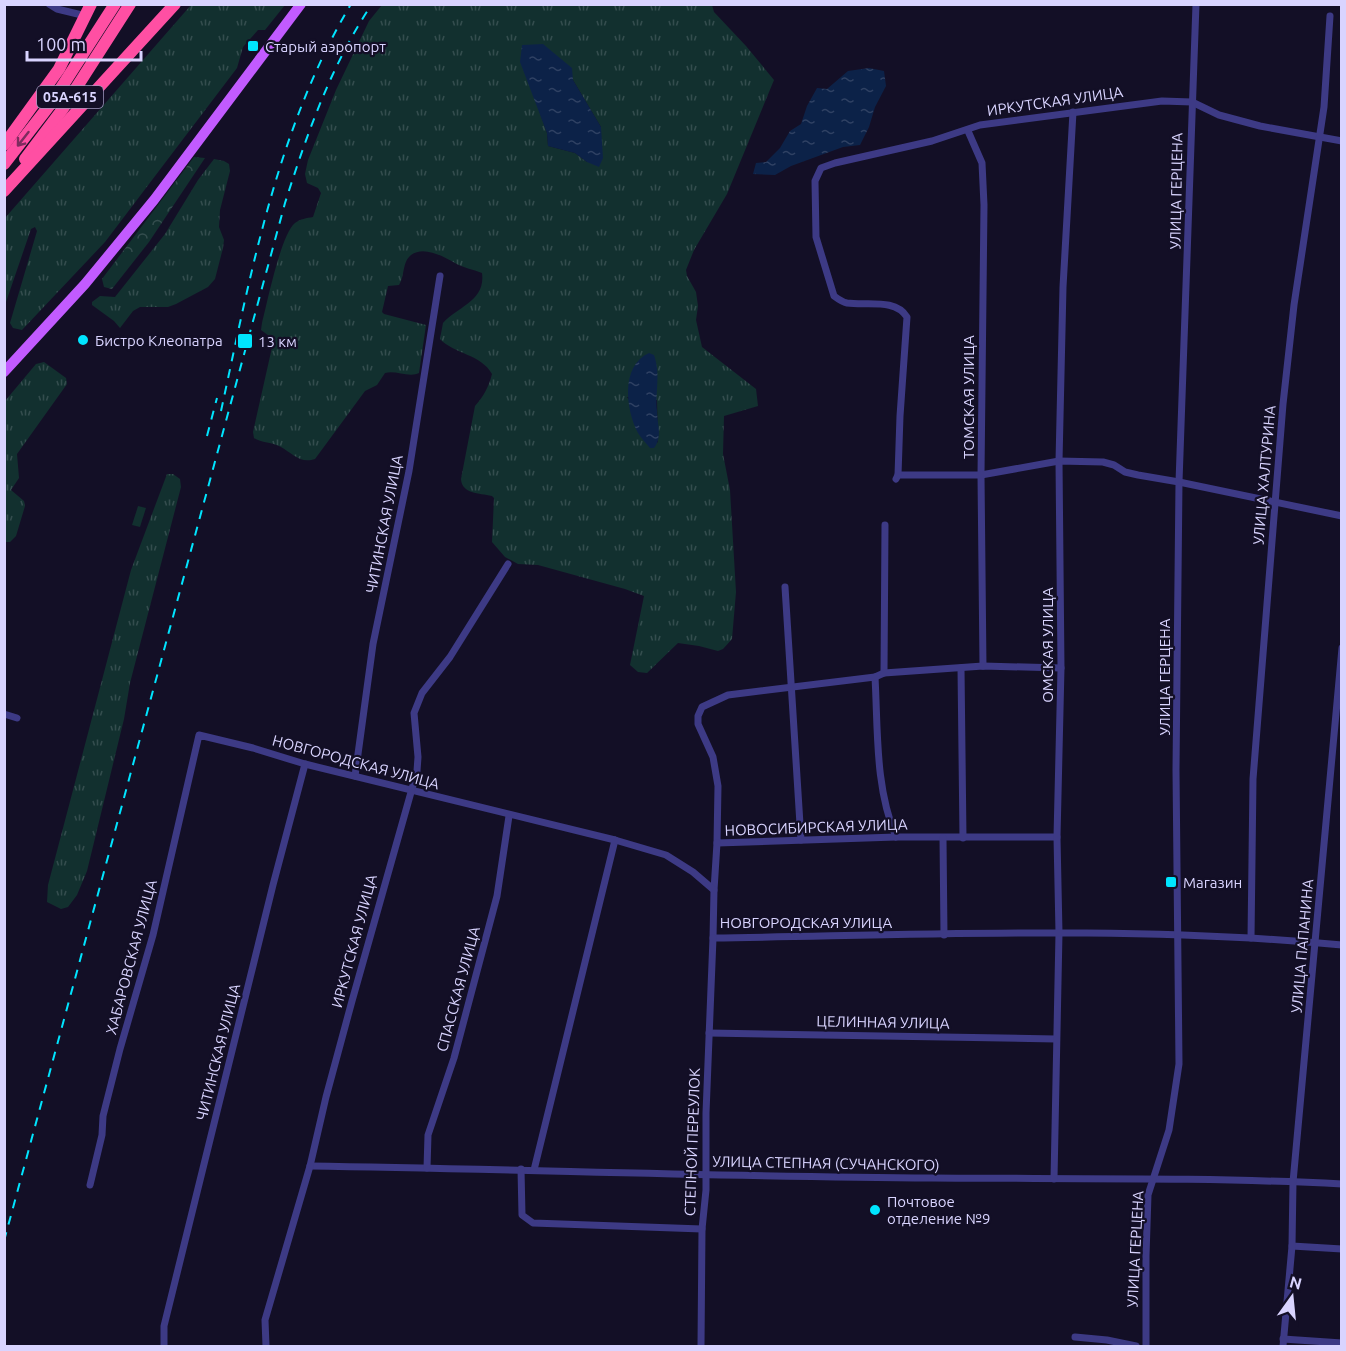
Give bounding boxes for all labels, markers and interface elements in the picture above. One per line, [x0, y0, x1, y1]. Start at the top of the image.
scale bar [27, 24, 141, 62]
text: 100 m [36, 34, 86, 54]
place label: Старый аэропорт [265, 38, 386, 55]
marker: Старый аэропорт [246, 39, 260, 53]
street label: ИРКУТСКАЯ УЛИЦА [986, 83, 1124, 119]
road number: 05А-615 [37, 86, 103, 108]
one-way arrow [17, 131, 29, 147]
street label: УЛИЦА ГЕРЦЕНА [1166, 132, 1186, 250]
place label: Бистро Клеопатра [95, 332, 223, 349]
marker: 13 км [236, 332, 254, 350]
marker: Бистро Клеопатра [76, 333, 90, 347]
place label: 13 км [258, 333, 297, 350]
street label: ТОМСКАЯ УЛИЦА [960, 335, 977, 459]
street label: УЛИЦА ХАЛТУРИНА [1249, 404, 1279, 545]
street label: ЧИТИНСКАЯ УЛИЦА [362, 453, 406, 595]
street label: ОМСКАЯ УЛИЦА [1039, 587, 1056, 703]
street label: УЛИЦА ГЕРЦЕНА [1156, 618, 1173, 735]
street label: НОВГОРОДСКАЯ УЛИЦА [271, 731, 442, 793]
street label: НОВОСИБИРСКАЯ УЛИЦА [724, 815, 908, 839]
street label: ИРКУТСКАЯ УЛИЦА [328, 872, 380, 1009]
place label: Магазин [1183, 874, 1242, 891]
marker: Магазин [1164, 875, 1178, 889]
street label: ХАБАРОВСКАЯ УЛИЦА [102, 878, 160, 1036]
street label: УЛИЦА ПАПАНИНА [1288, 878, 1316, 1014]
street label: НОВГОРОДСКАЯ УЛИЦА [720, 914, 892, 931]
street label: СПАССКАЯ УЛИЦА [433, 924, 483, 1054]
street label: ЧИТИНСКАЯ УЛИЦА [193, 982, 243, 1122]
street label: ЦЕЛИННАЯ УЛИЦА [816, 1012, 950, 1032]
street label: СТЕПНОЙ ПЕРЕУЛОК [681, 1068, 703, 1216]
street label: УЛИЦА СТЕПНАЯ (СУЧАНСКОГО) [712, 1153, 940, 1173]
street label: УЛИЦА ГЕРЦЕНА [1123, 1190, 1147, 1308]
place label: Почтовое отделение №9 [887, 1193, 991, 1227]
marker: Почтовое отделение №9 [868, 1203, 882, 1217]
north arrow [1262, 1267, 1322, 1327]
text: N [1288, 1272, 1304, 1293]

